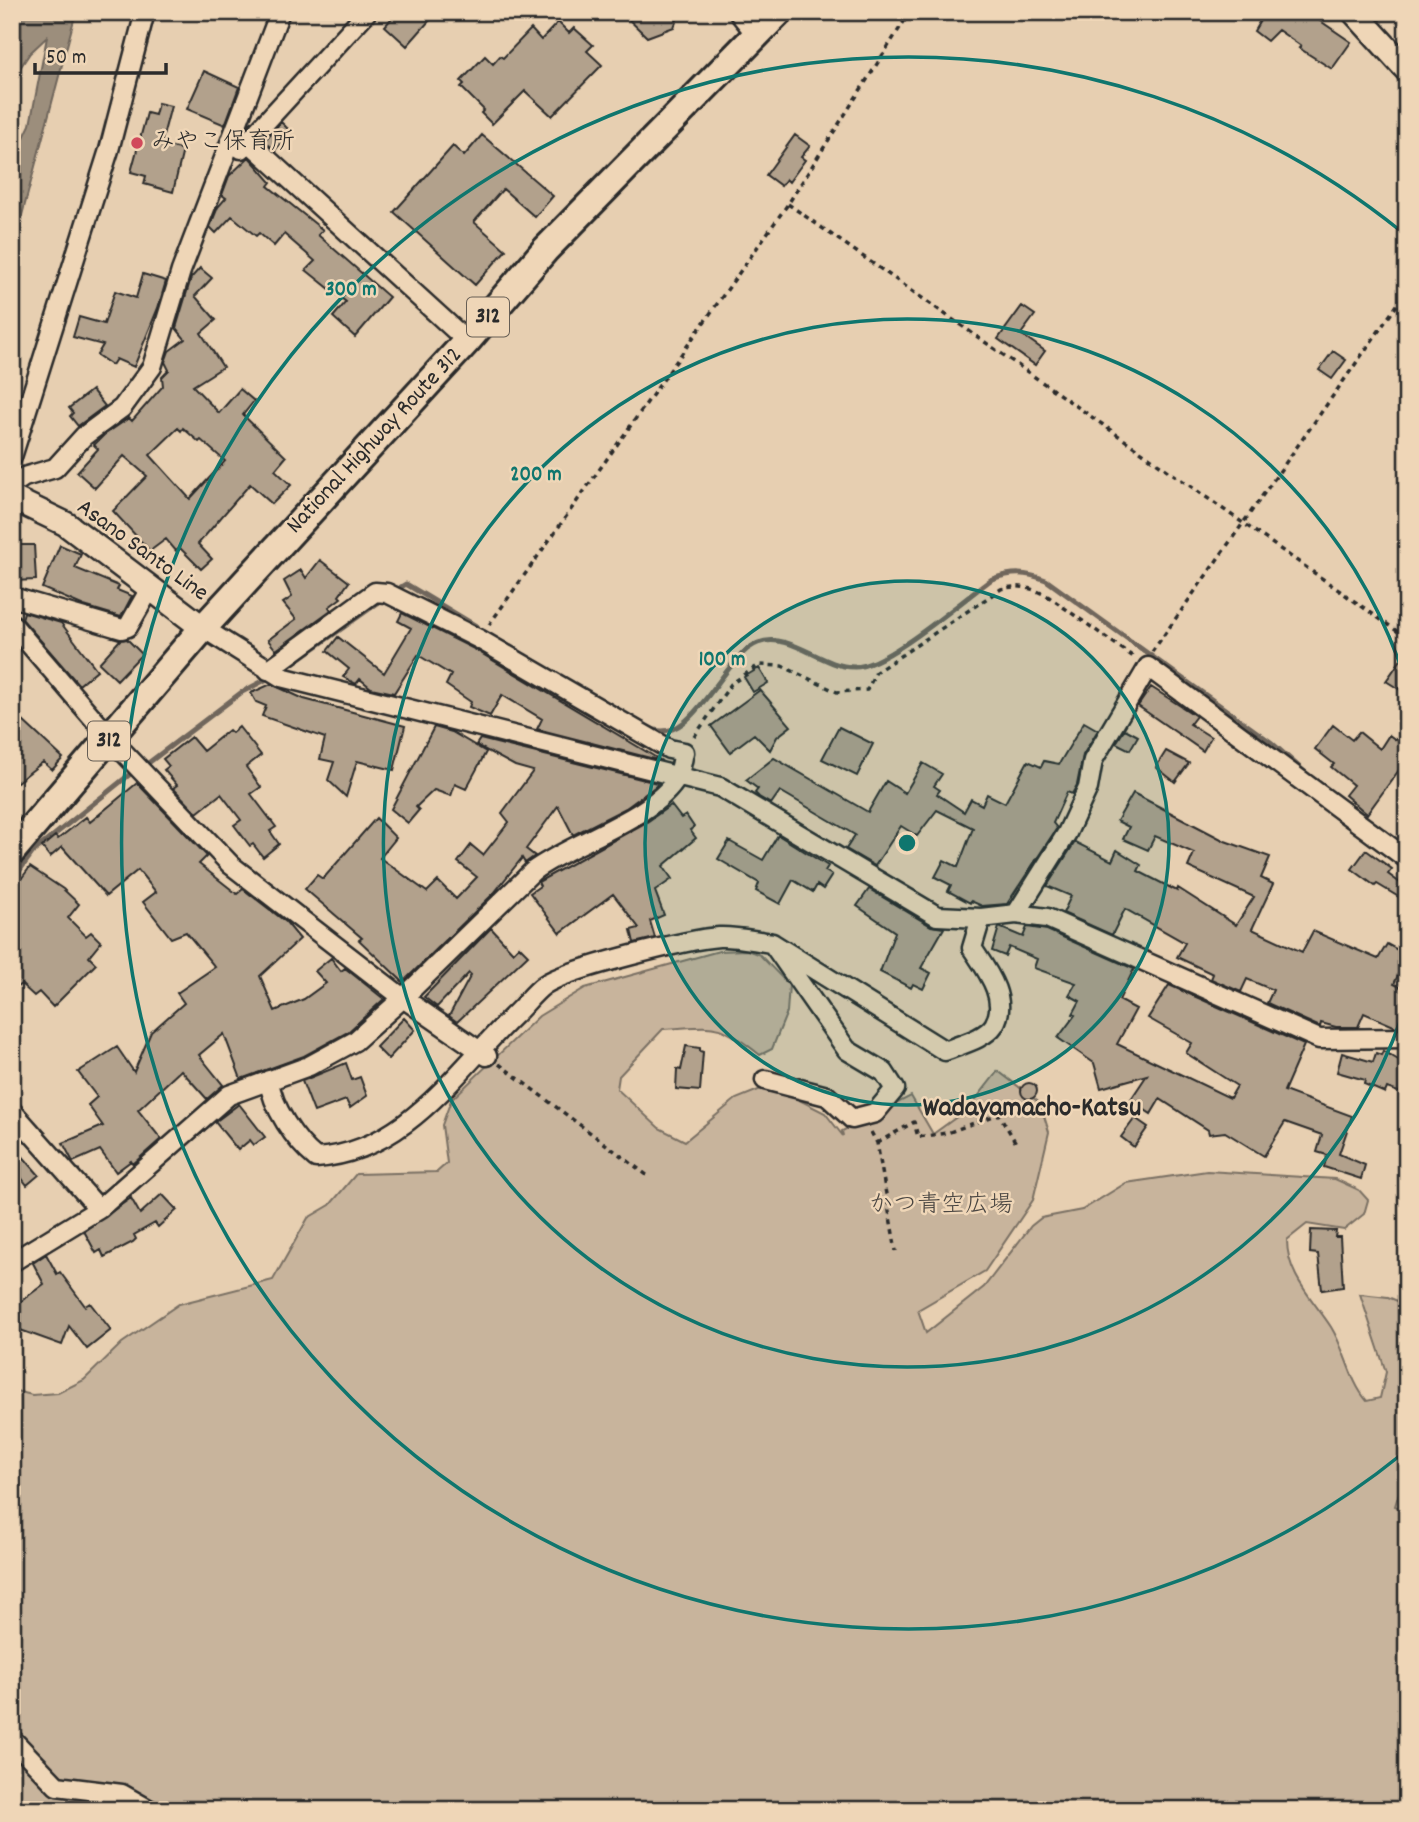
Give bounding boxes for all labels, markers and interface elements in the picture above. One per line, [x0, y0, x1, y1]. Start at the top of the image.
scale bar [35, 32, 166, 76]
text: 50 m [46, 44, 86, 74]
place label: みやこ保育所 [151, 126, 295, 160]
marker: みやこ保育所 [129, 135, 145, 151]
text: 300 m [325, 276, 377, 306]
road number: 312 [467, 298, 509, 336]
street label: National Highway Route 312 [279, 340, 471, 542]
text: 200 m [510, 461, 562, 491]
street label: Asano Santo Line [69, 492, 215, 610]
text: 100 m [699, 646, 745, 676]
road number: 312 [88, 722, 130, 761]
centre of rings [895, 831, 919, 855]
district label: Wadayamacho-Katsu [923, 1090, 1141, 1130]
park label: かつ青空広場 [869, 1189, 1013, 1223]

